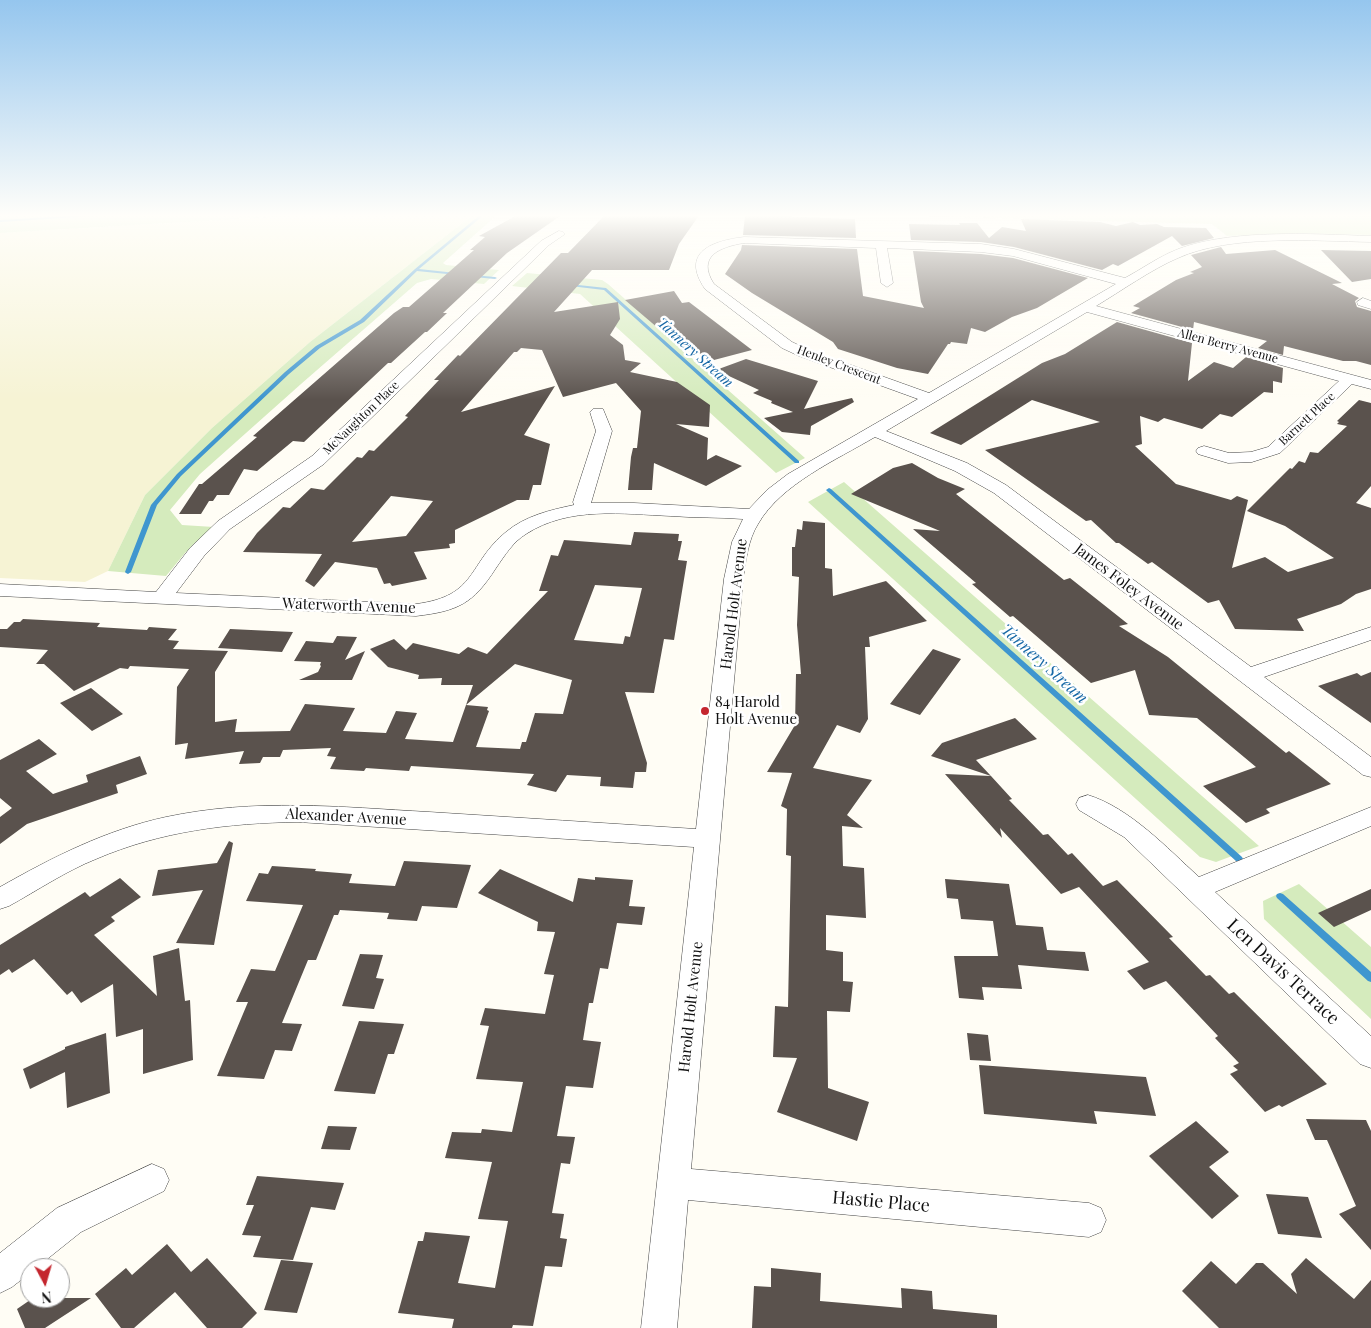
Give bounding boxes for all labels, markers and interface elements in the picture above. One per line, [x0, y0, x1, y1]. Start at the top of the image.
water label: Tannery Stream [654, 315, 736, 391]
street label: Allen Berry Avenue [1176, 326, 1280, 366]
street label: Henley Crescent [795, 342, 883, 388]
street label: McNaughton Place [320, 378, 402, 458]
street label: Barnett Place [1276, 389, 1338, 449]
street label: Harold Holt Avenue [717, 538, 751, 670]
street label: James Foley Avenue [1071, 540, 1187, 634]
street label: Waterworth Avenue [282, 595, 416, 617]
water label: Tannery Stream [997, 620, 1091, 708]
place label: 84 Harold Holt Avenue [715, 693, 797, 728]
marker: 84 Harold Holt Avenue [699, 705, 711, 717]
street label: Alexander Avenue [285, 805, 407, 829]
street label: Len Davis Terrace [1222, 914, 1344, 1030]
street label: Harold Holt Avenue [675, 941, 707, 1073]
street label: Hastie Place [831, 1187, 931, 1217]
north arrow [20, 1258, 70, 1308]
text: N [41, 1287, 53, 1307]

